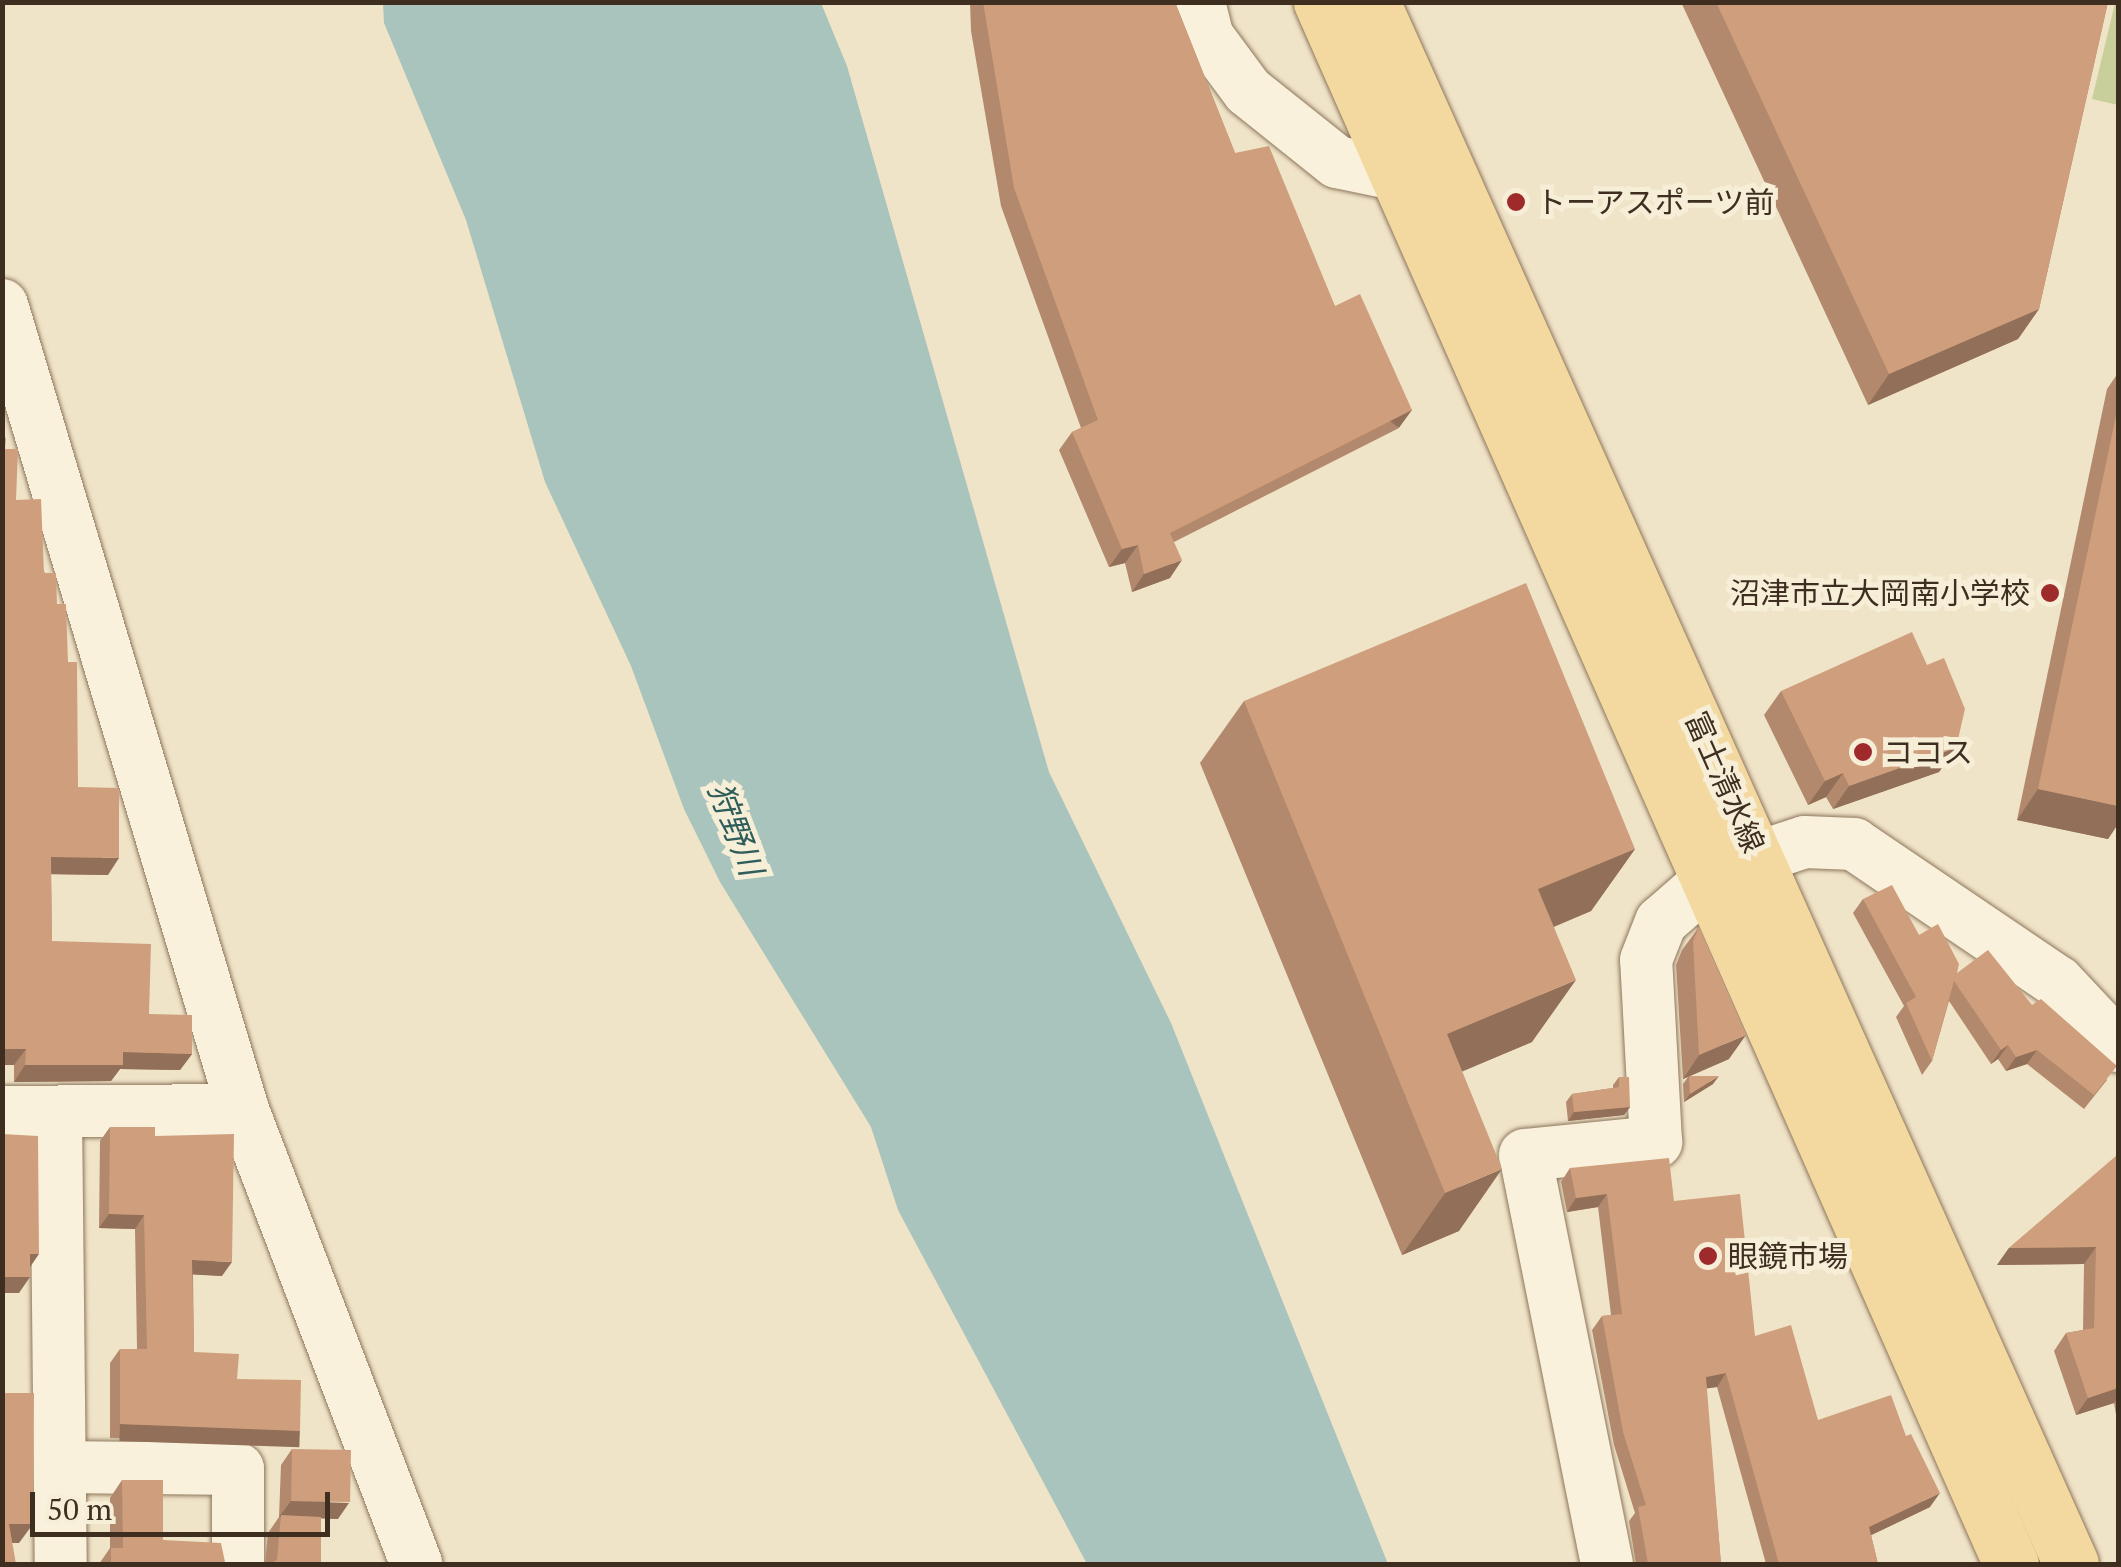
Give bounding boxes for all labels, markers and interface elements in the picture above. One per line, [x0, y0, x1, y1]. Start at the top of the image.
place label: トーアスポーツ前 [1536, 184, 1776, 220]
marker: トーアスポーツ前 [1505, 191, 1527, 213]
place label: 沼津市立大岡南小学校 [1730, 575, 2030, 611]
marker: 沼津市立大岡南小学校 [2039, 582, 2061, 604]
street label: 富士清水線 [1678, 706, 1772, 858]
place label: ココス [1883, 734, 1973, 770]
marker: ココス [1852, 741, 1874, 763]
water label: 狩野川 [701, 777, 771, 881]
place label: 眼鏡市場 [1728, 1238, 1848, 1274]
marker: 眼鏡市場 [1697, 1245, 1719, 1267]
scale bar [35, 1472, 335, 1534]
text: 50 m [47, 1489, 112, 1529]

